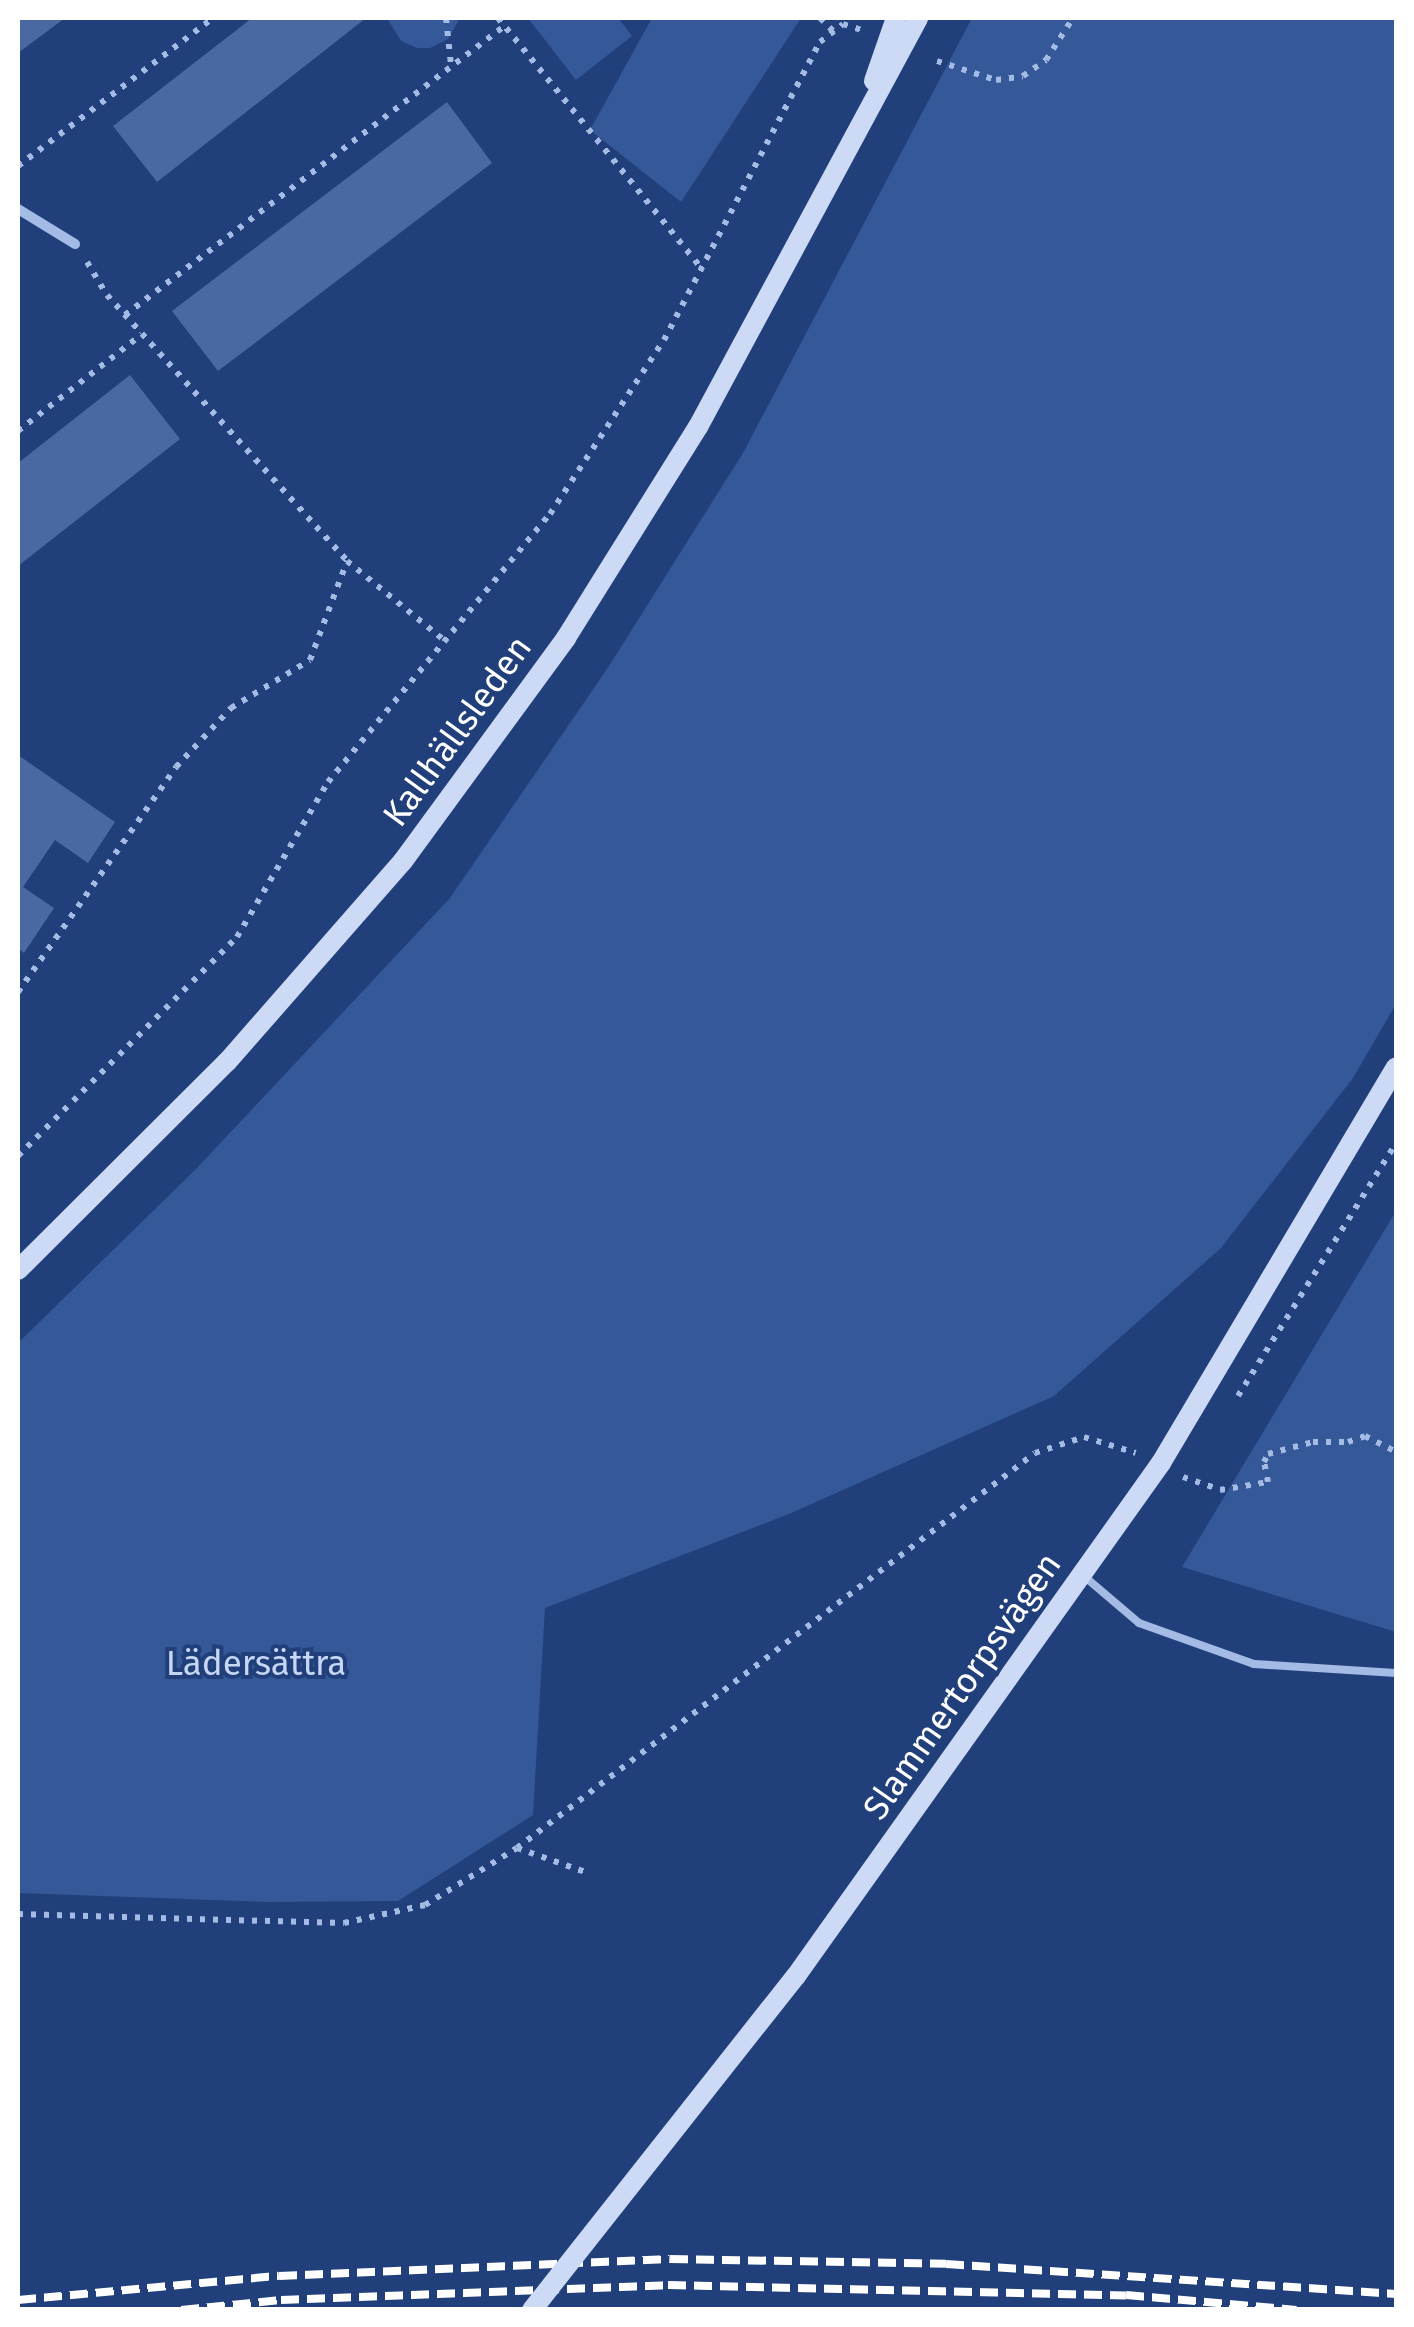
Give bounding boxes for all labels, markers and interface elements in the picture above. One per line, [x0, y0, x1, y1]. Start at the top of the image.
street label: Kallhällsleden [374, 628, 540, 834]
street label: Slammertorpsvägen [854, 1545, 1070, 1827]
park label: Lädersättra [166, 1642, 346, 1684]

